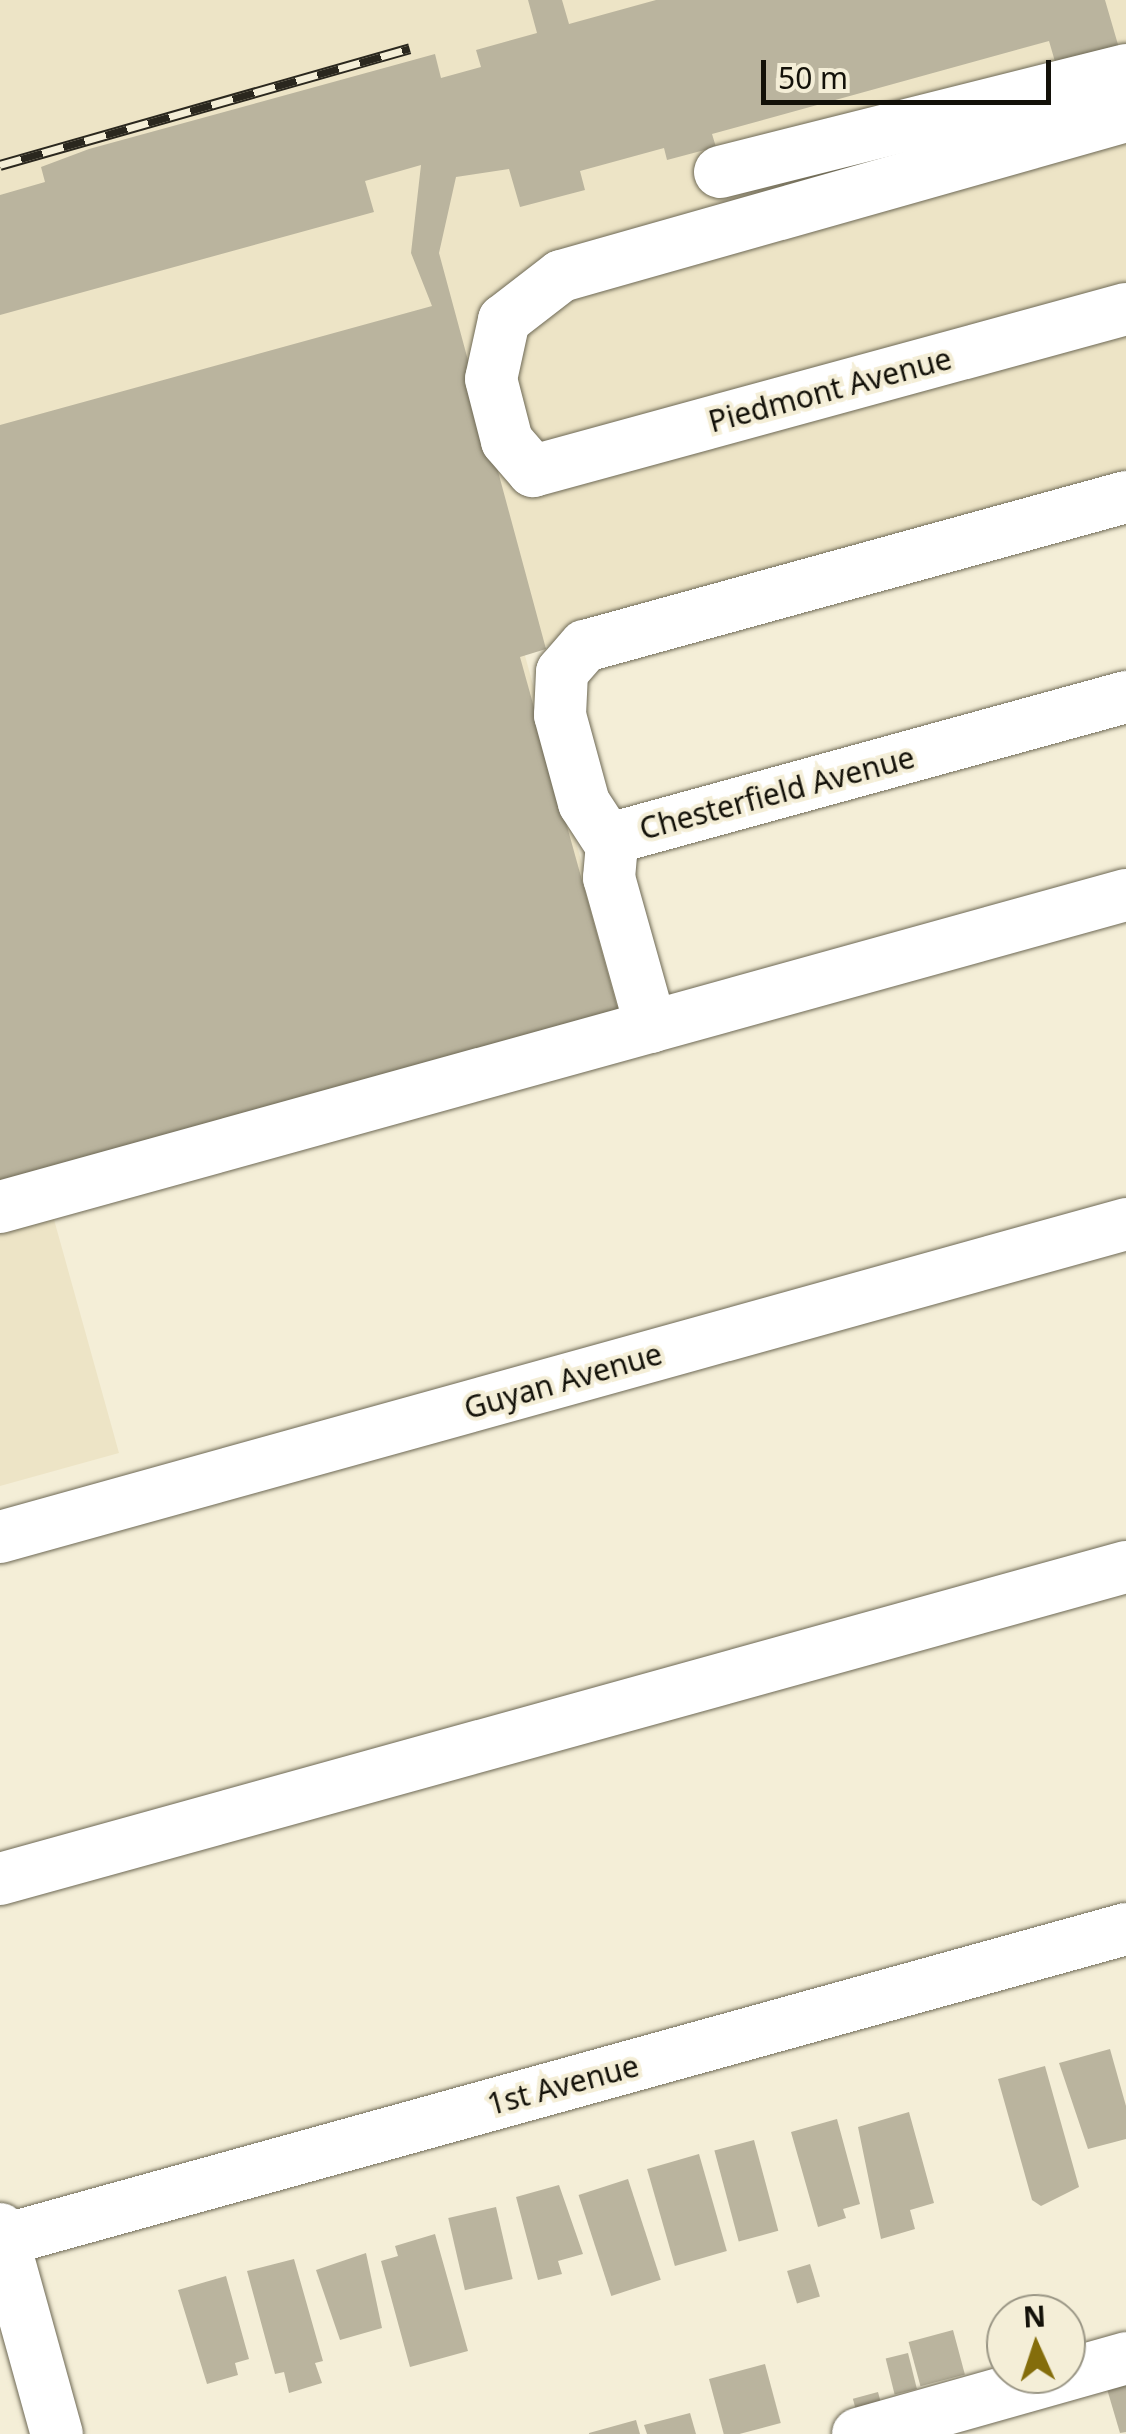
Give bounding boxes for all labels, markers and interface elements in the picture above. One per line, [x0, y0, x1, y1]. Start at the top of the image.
scale bar [766, 40, 1056, 102]
text: 50 m [778, 57, 848, 98]
street label: Piedmont Avenue [705, 340, 955, 440]
street label: Chesterfield Avenue [636, 739, 918, 847]
street label: Guyan Avenue [460, 1336, 666, 1426]
street label: 1st Avenue [483, 2047, 643, 2123]
north arrow [986, 2294, 1086, 2394]
text: N [1022, 2296, 1047, 2336]

